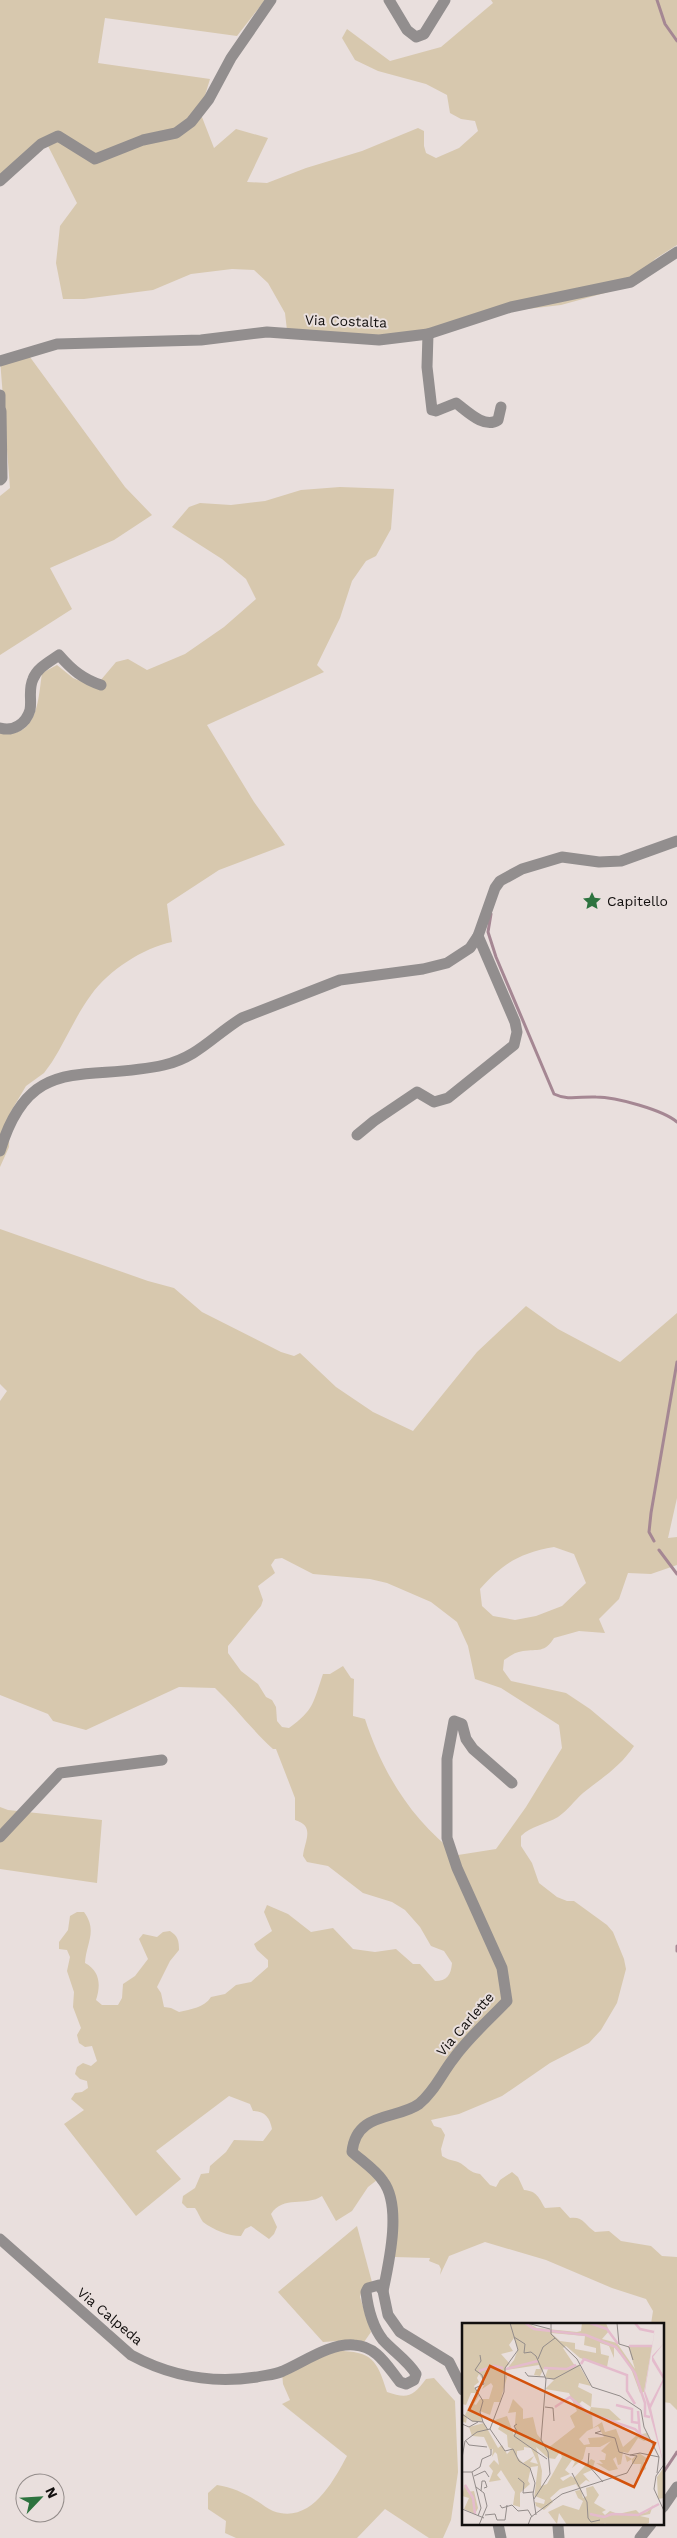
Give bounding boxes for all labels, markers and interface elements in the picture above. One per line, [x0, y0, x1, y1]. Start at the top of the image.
street label: Via Costalta [305, 312, 387, 330]
place icon: Capitello [581, 890, 603, 912]
place label: Capitello [607, 893, 668, 909]
street label: Via Carlette [433, 1989, 497, 2059]
street label: Via Calpeda [74, 2284, 146, 2348]
inset map [462, 2323, 664, 2526]
north arrow [15, 2473, 65, 2523]
text: N [42, 2484, 61, 2501]

